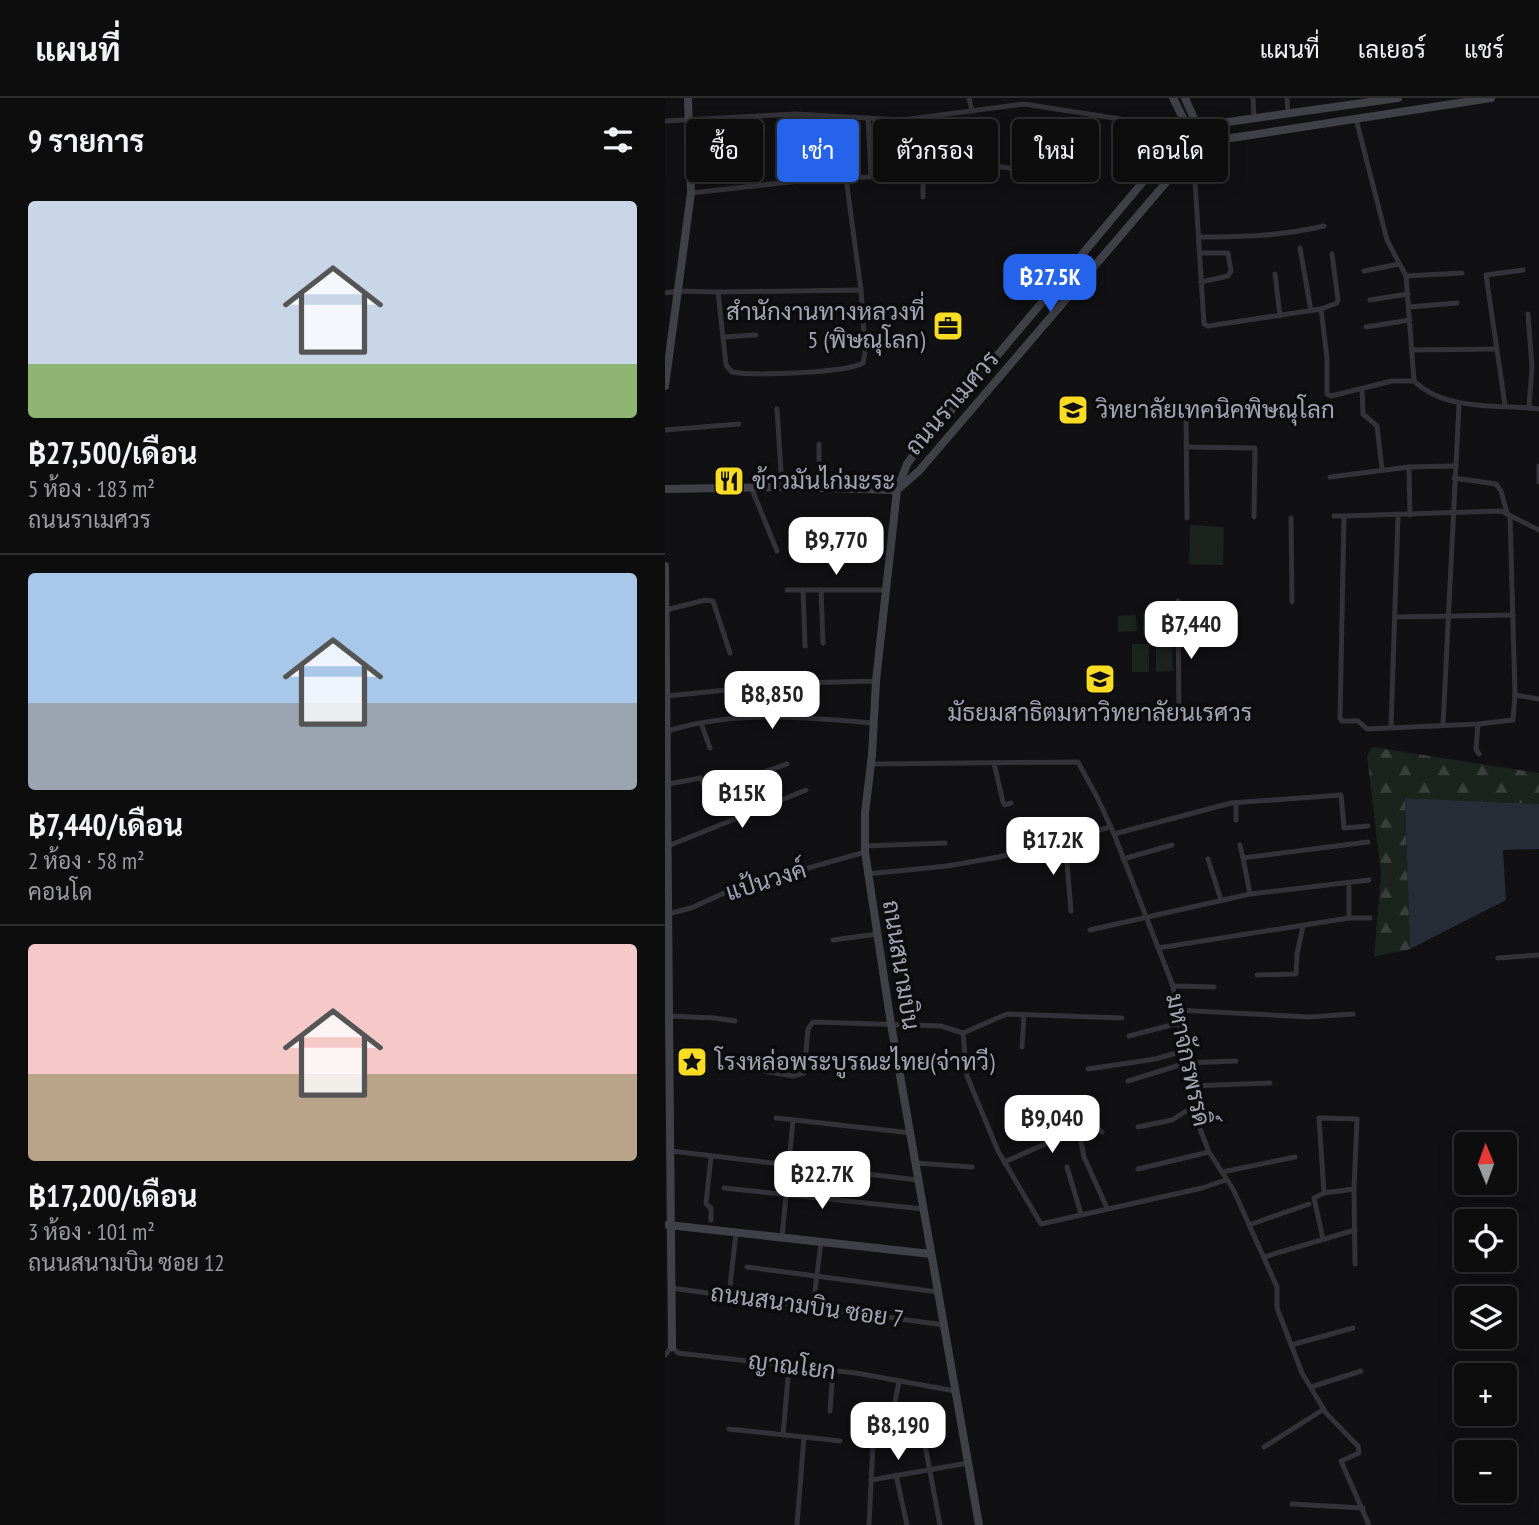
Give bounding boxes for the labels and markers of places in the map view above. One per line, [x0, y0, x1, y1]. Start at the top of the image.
pin: ฿27.5K [993, 254, 1107, 314]
place label: สำนักงานทางหลวงที่ 5 (พิษณุโลก) [726, 291, 925, 356]
office icon: สำนักงานทางหลวงที่ 5 (พิษณุโลก) [931, 309, 965, 343]
school or university icon: วิทยาลัยเทคนิคพิษณุโลก [1056, 393, 1090, 427]
place label: วิทยาลัยเทคนิคพิษณุโลก [1095, 394, 1335, 426]
restaurant icon: ข้าวมันไก่มะระ [712, 464, 746, 498]
place label: ข้าวมันไก่มะระ [752, 465, 895, 496]
pin: ฿9,770 [779, 518, 893, 577]
pin: ฿7,440 [1134, 602, 1248, 661]
school or university icon: มัธยมสาธิตมหาวิทยาลัยนเรศวร [1083, 662, 1117, 696]
pin: ฿8,850 [715, 672, 829, 731]
place label: มัธยมสาธิตมหาวิทยาลัยนเรศวร [948, 697, 1252, 728]
pin: ฿15K [701, 770, 783, 830]
pin: ฿17.2K [996, 818, 1110, 877]
place icon: โรงหล่อพระบูรณะไทย(จ่าทวี) [675, 1045, 709, 1079]
place label: โรงหล่อพระบูรณะไทย(จ่าทวี) [713, 1046, 995, 1079]
pin: ฿9,040 [995, 1096, 1109, 1155]
pin: ฿22.7K [765, 1152, 879, 1211]
pin: ฿8,190 [841, 1402, 955, 1462]

